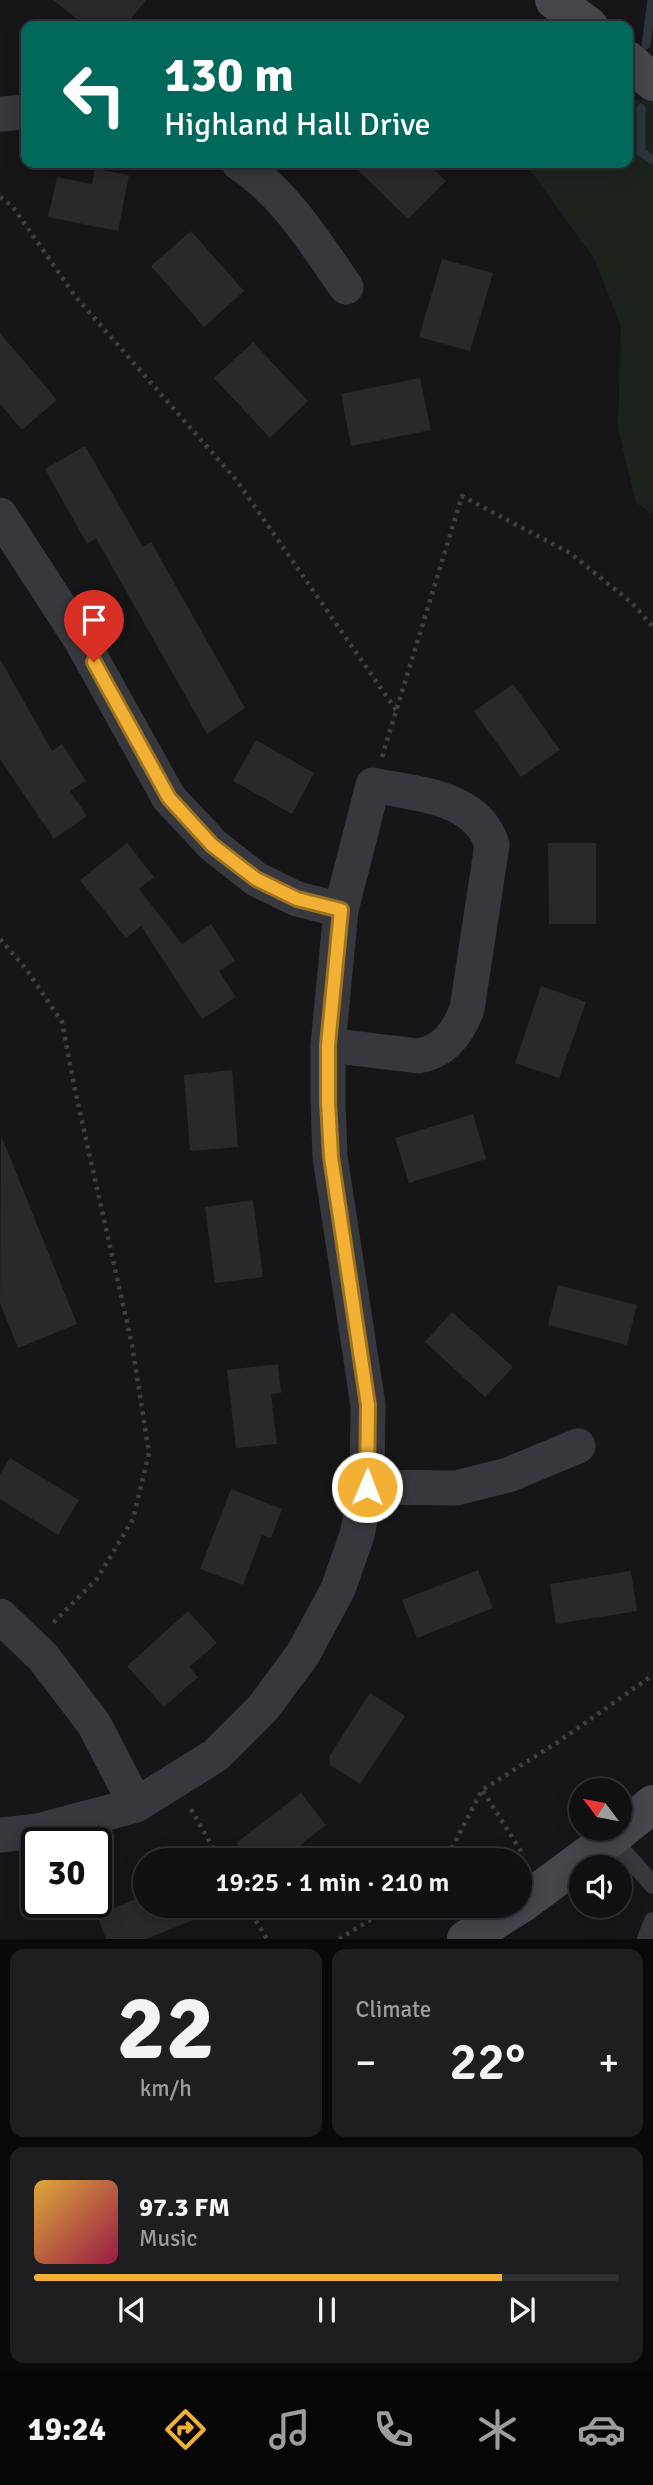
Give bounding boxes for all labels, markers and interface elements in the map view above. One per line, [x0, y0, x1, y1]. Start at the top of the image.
text: 130 m [164, 45, 294, 105]
icon: left [49, 49, 140, 140]
text: Highland Hall Drive [164, 105, 431, 144]
pin [64, 590, 124, 662]
icon: arrive [75, 601, 113, 639]
position arrow [330, 1450, 404, 1524]
north arrow [569, 1778, 632, 1841]
map controls [569, 1778, 632, 1918]
speed limit sign: 30 [21, 1827, 112, 1918]
button: sound [569, 1855, 632, 1918]
text: 19:25 · 1 min · 210 m [216, 1867, 449, 1899]
text: 22 [117, 1972, 215, 2085]
text: Climate [356, 1995, 431, 2024]
text: 22° [449, 2030, 525, 2094]
text: − [356, 2039, 376, 2086]
text: + [598, 2039, 619, 2086]
text: km/h [140, 2074, 192, 2103]
text: 97.3 FM [139, 2192, 230, 2224]
text: Music [139, 2224, 197, 2253]
icon: previous [113, 2291, 151, 2329]
icon: pause [308, 2291, 346, 2329]
icon: next [503, 2291, 541, 2329]
icon: directions [161, 2405, 210, 2454]
icon: music [265, 2405, 314, 2454]
icon: phone [369, 2405, 418, 2454]
icon: climate [473, 2405, 522, 2454]
icon: car [577, 2405, 626, 2454]
text: 19:24 [27, 2410, 106, 2449]

